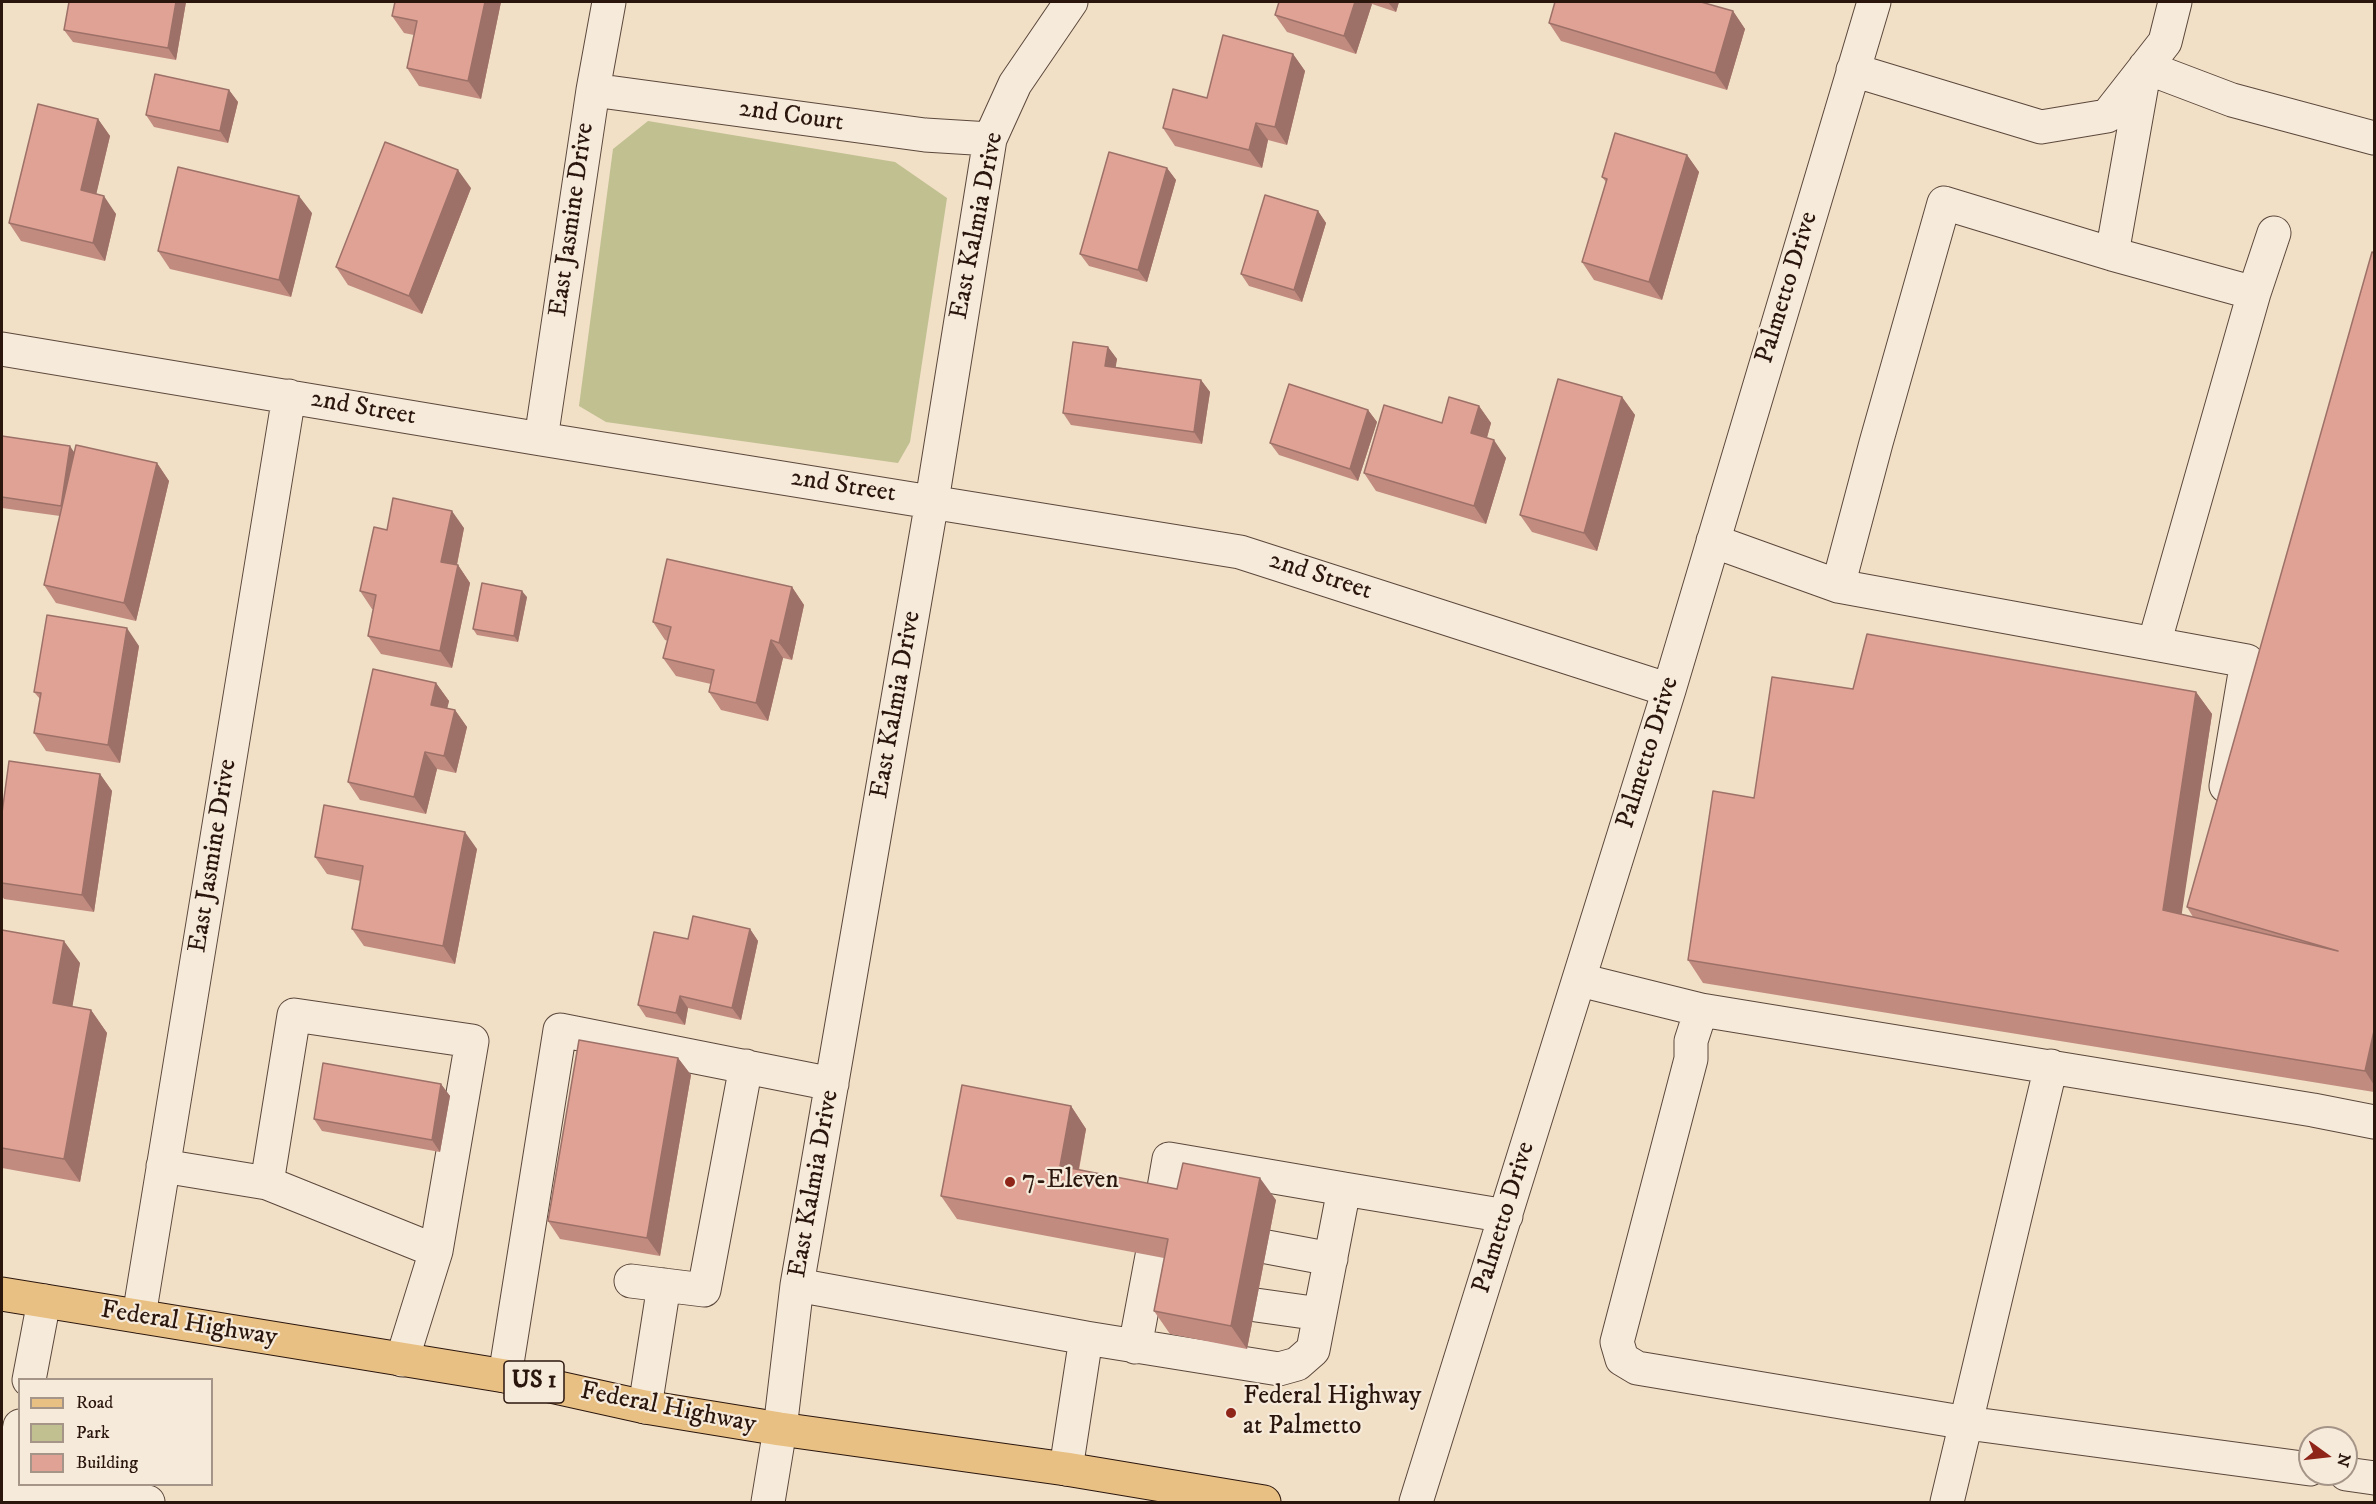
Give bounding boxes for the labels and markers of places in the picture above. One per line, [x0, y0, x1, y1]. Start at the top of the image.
place label: 7-Eleven [1022, 1166, 1119, 1198]
marker: 7-Eleven [1003, 1175, 1017, 1189]
place label: Federal Highway at Palmetto [1243, 1382, 1421, 1444]
marker: Federal Highway at Palmetto [1224, 1406, 1238, 1420]

